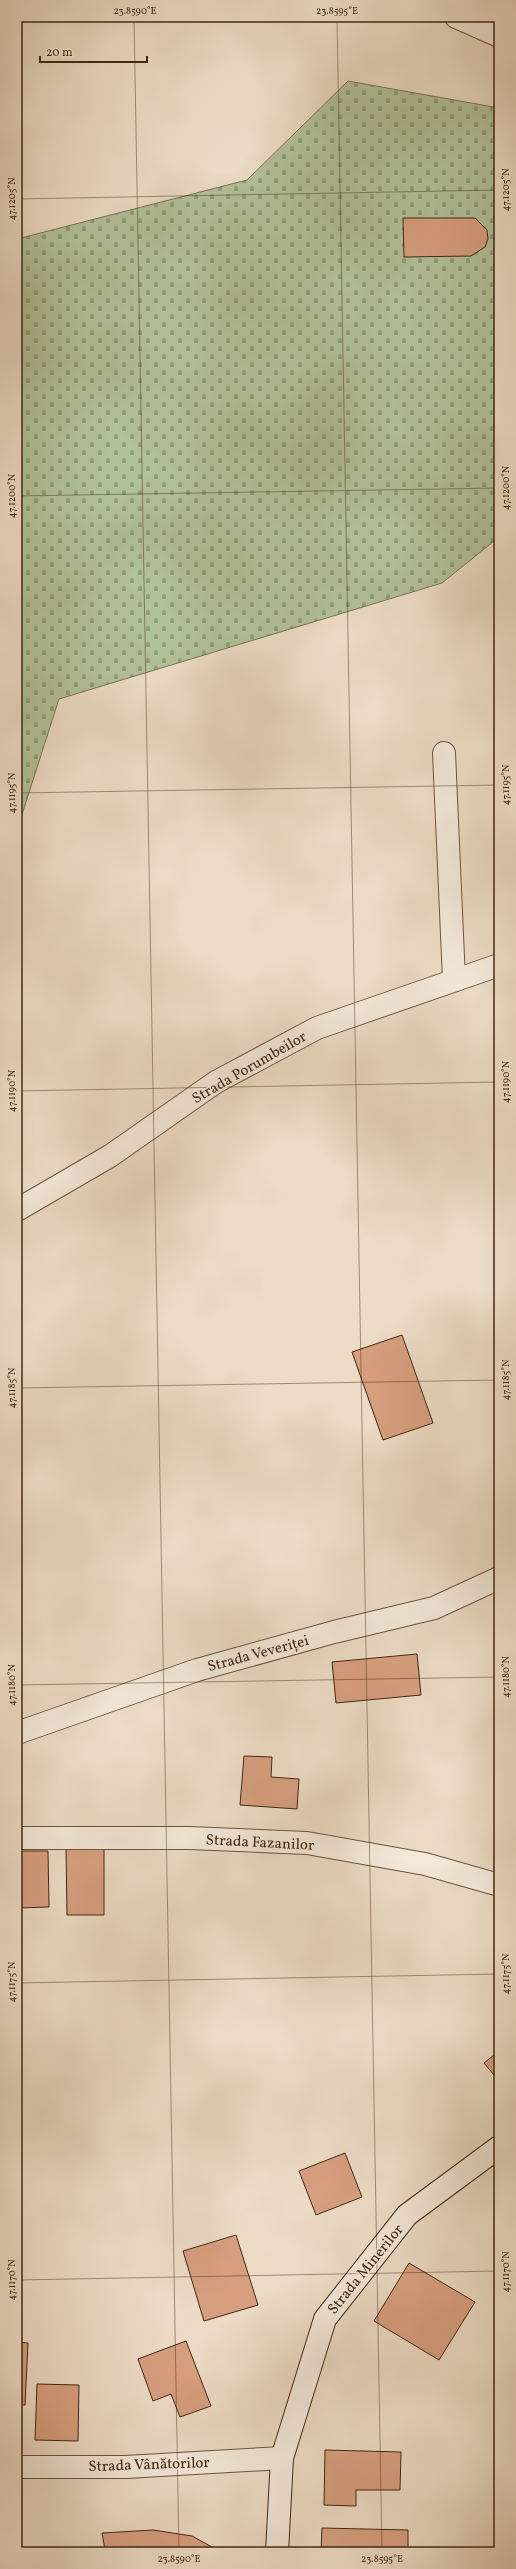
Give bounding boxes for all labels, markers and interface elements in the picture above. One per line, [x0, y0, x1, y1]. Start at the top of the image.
text: 23.8590°E [113, 4, 157, 18]
text: 23.8595°E [316, 4, 358, 18]
scale bar [40, 38, 147, 64]
text: 20 m [46, 45, 73, 61]
text: 47.1205°N [499, 168, 513, 212]
text: 47.1205°N [5, 177, 19, 221]
text: 47.1200°N [499, 465, 513, 510]
text: 47.1200°N [5, 473, 19, 518]
text: 47.1195°N [499, 764, 513, 806]
text: 47.1195°N [5, 772, 19, 814]
street label: Strada Porumbeilor [189, 1027, 311, 1110]
text: 47.1190°N [499, 1060, 513, 1103]
text: 47.1190°N [5, 1069, 19, 1112]
text: 47.1185°N [499, 1359, 513, 1400]
text: 47.1185°N [5, 1367, 19, 1408]
street label: Strada Veveriței [205, 1631, 311, 1678]
text: 47.1180°N [499, 1655, 513, 1698]
text: 47.1180°N [5, 1663, 19, 1706]
street label: Strada Fazanilor [205, 1830, 315, 1857]
text: 47.1175°N [499, 1953, 513, 1994]
text: 47.1175°N [5, 1961, 19, 2002]
street label: Strada Minerilor [323, 2220, 409, 2319]
text: 47.1170°N [499, 2251, 513, 2293]
text: 47.1170°N [5, 2259, 19, 2301]
street label: Strada Vânătorilor [88, 2453, 210, 2478]
text: 23.8590°E [157, 2552, 201, 2566]
text: 23.8595°E [361, 2552, 403, 2566]

